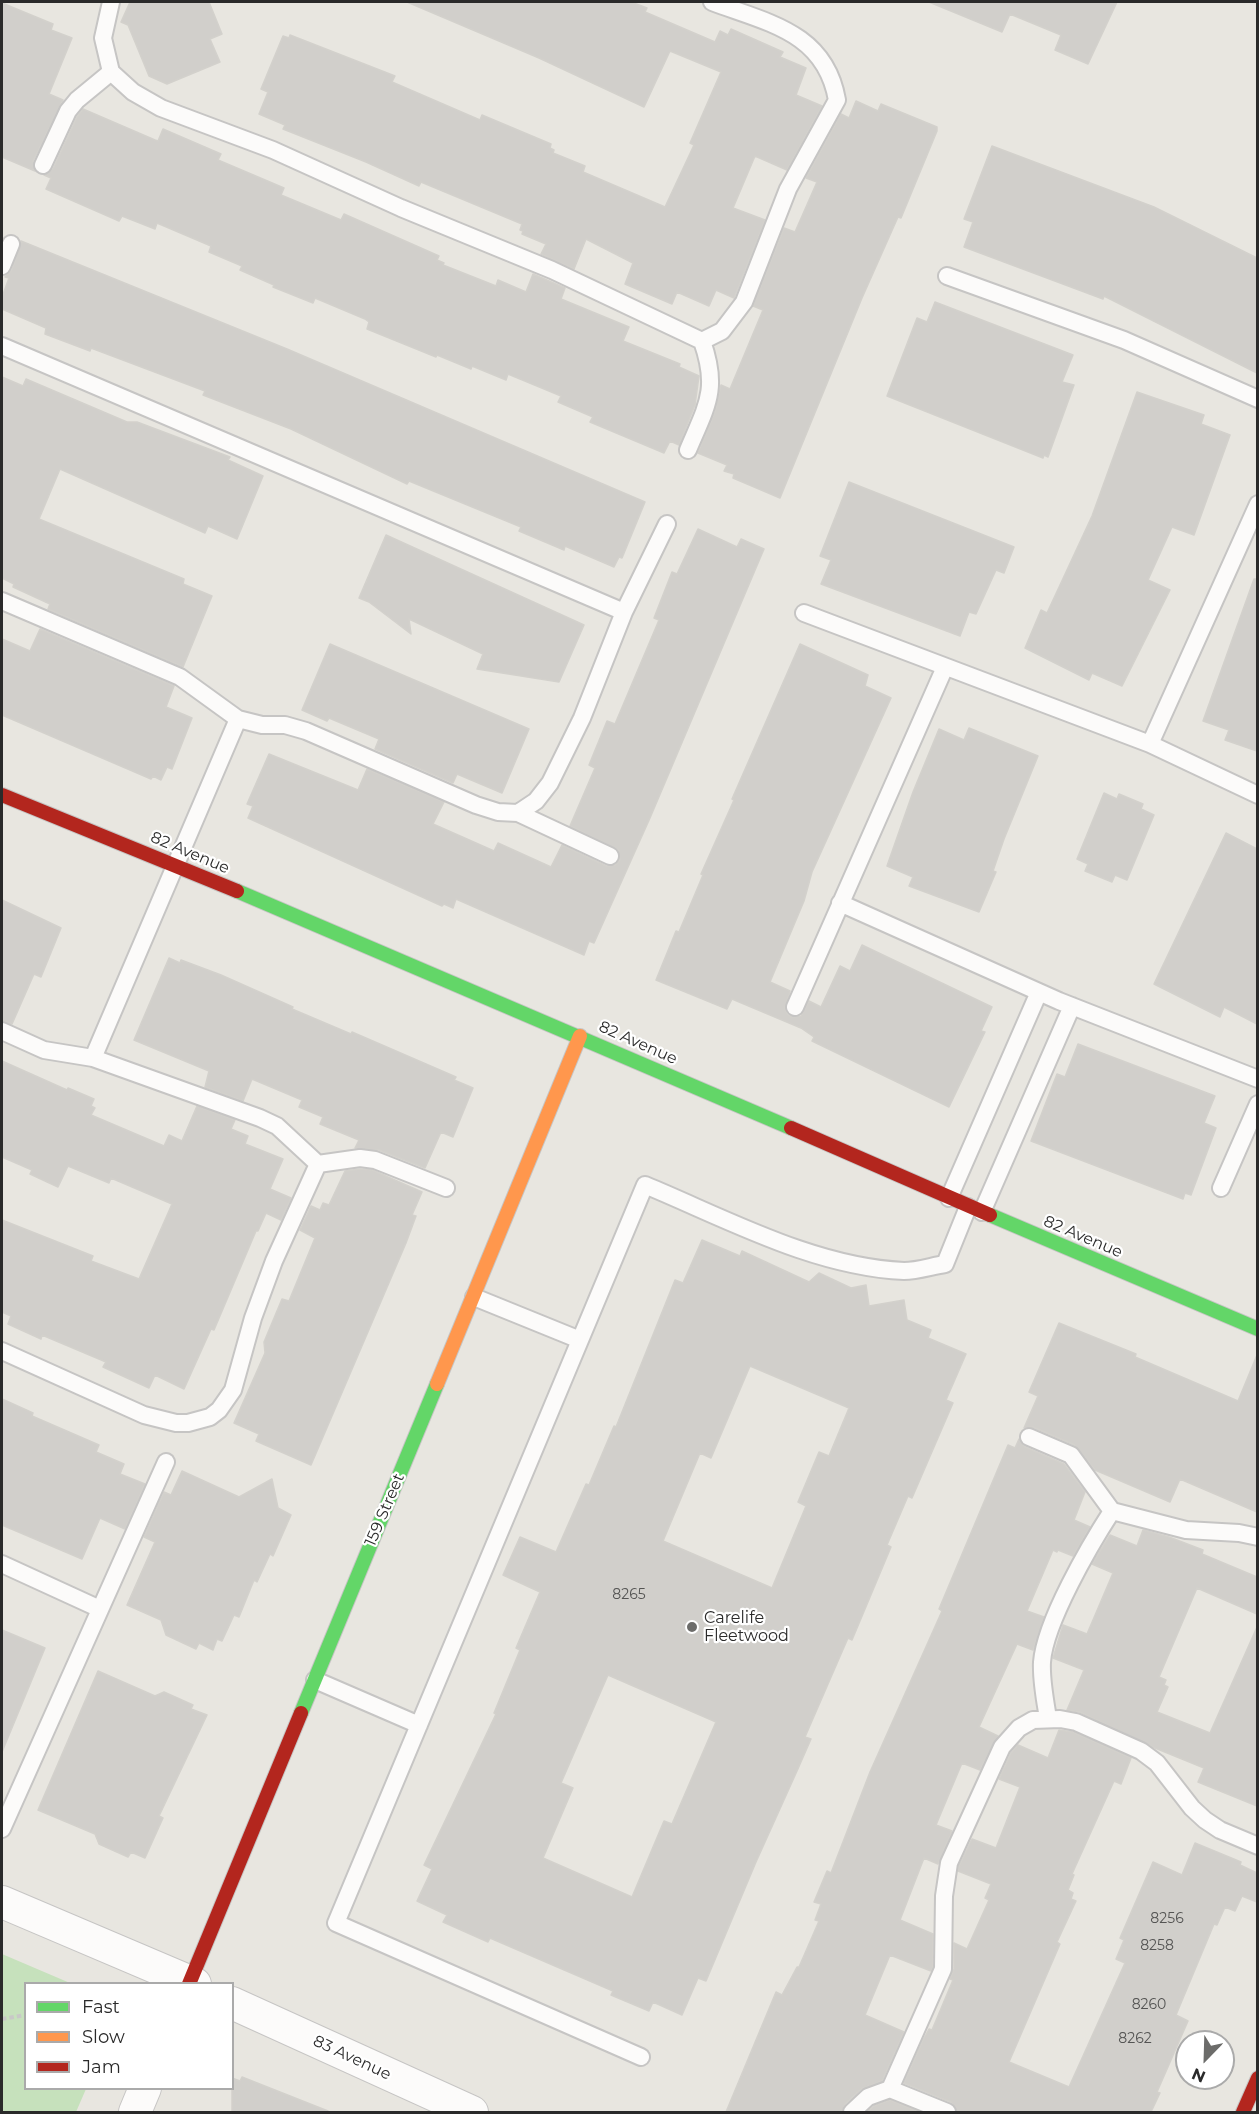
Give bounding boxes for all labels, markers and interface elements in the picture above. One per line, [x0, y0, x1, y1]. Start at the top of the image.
street label: 82 Avenue [148, 828, 232, 878]
street label: 82 Avenue [596, 1017, 680, 1069]
street label: 82 Avenue [1041, 1212, 1125, 1262]
street label: 159 Street [361, 1471, 409, 1549]
house number: 8265 [612, 1587, 646, 1603]
place label: Carelife Fleetwood [704, 1608, 789, 1646]
marker: Carelife Fleetwood [685, 1620, 699, 1634]
house number: 8256 [1150, 1911, 1184, 1927]
house number: 8258 [1140, 1938, 1174, 1954]
legend [24, 1982, 234, 2090]
text: Fast [82, 1996, 120, 2018]
house number: 8260 [1132, 1997, 1166, 2013]
text: Slow [82, 2026, 125, 2048]
north arrow [1175, 2030, 1235, 2090]
house number: 8262 [1118, 2031, 1152, 2047]
street label: 83 Avenue [310, 2032, 394, 2084]
text: Jam [82, 2056, 121, 2078]
text: N [1189, 2064, 1208, 2086]

